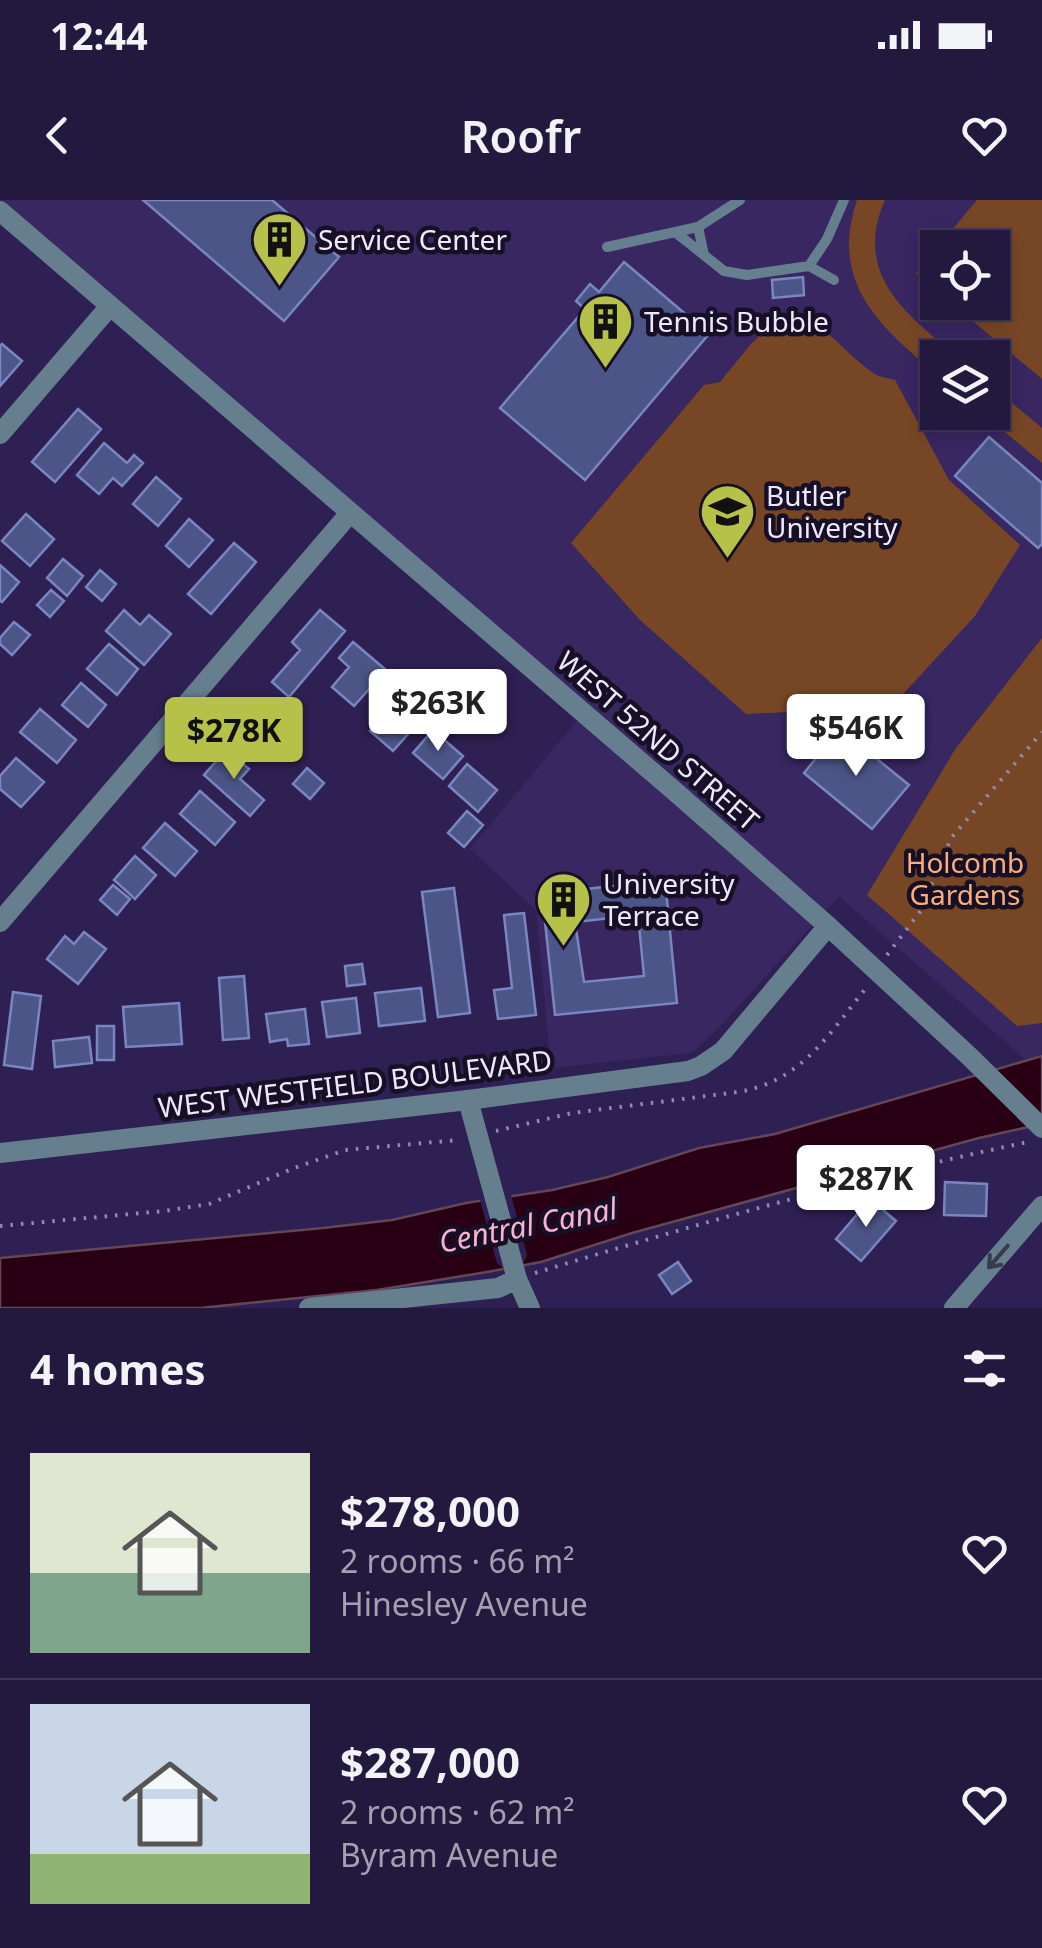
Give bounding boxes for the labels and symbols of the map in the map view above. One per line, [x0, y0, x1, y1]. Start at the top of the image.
building icon: Service Center [249, 210, 309, 289]
place label: Service Center [318, 220, 507, 258]
building icon: Tennis Bubble [575, 292, 635, 371]
place label: Tennis Bubble [644, 302, 829, 340]
place label: Butler University [766, 476, 898, 546]
school or university icon: Butler University [697, 482, 757, 561]
street label: WEST 52ND STREET [550, 642, 768, 839]
pin: $263K [368, 669, 508, 754]
pin: $546K [786, 694, 926, 779]
pin: $278K [164, 697, 304, 782]
park label: Holcomb Gardens [906, 843, 1024, 913]
place label: University Terrace [603, 864, 735, 934]
building icon: University Terrace [534, 870, 594, 949]
street label: WEST WESTFIELD BOULEVARD [156, 1040, 554, 1126]
pin: $287K [796, 1145, 936, 1230]
water label: Central Canal [435, 1187, 622, 1262]
one-way arrow [988, 1243, 1010, 1269]

